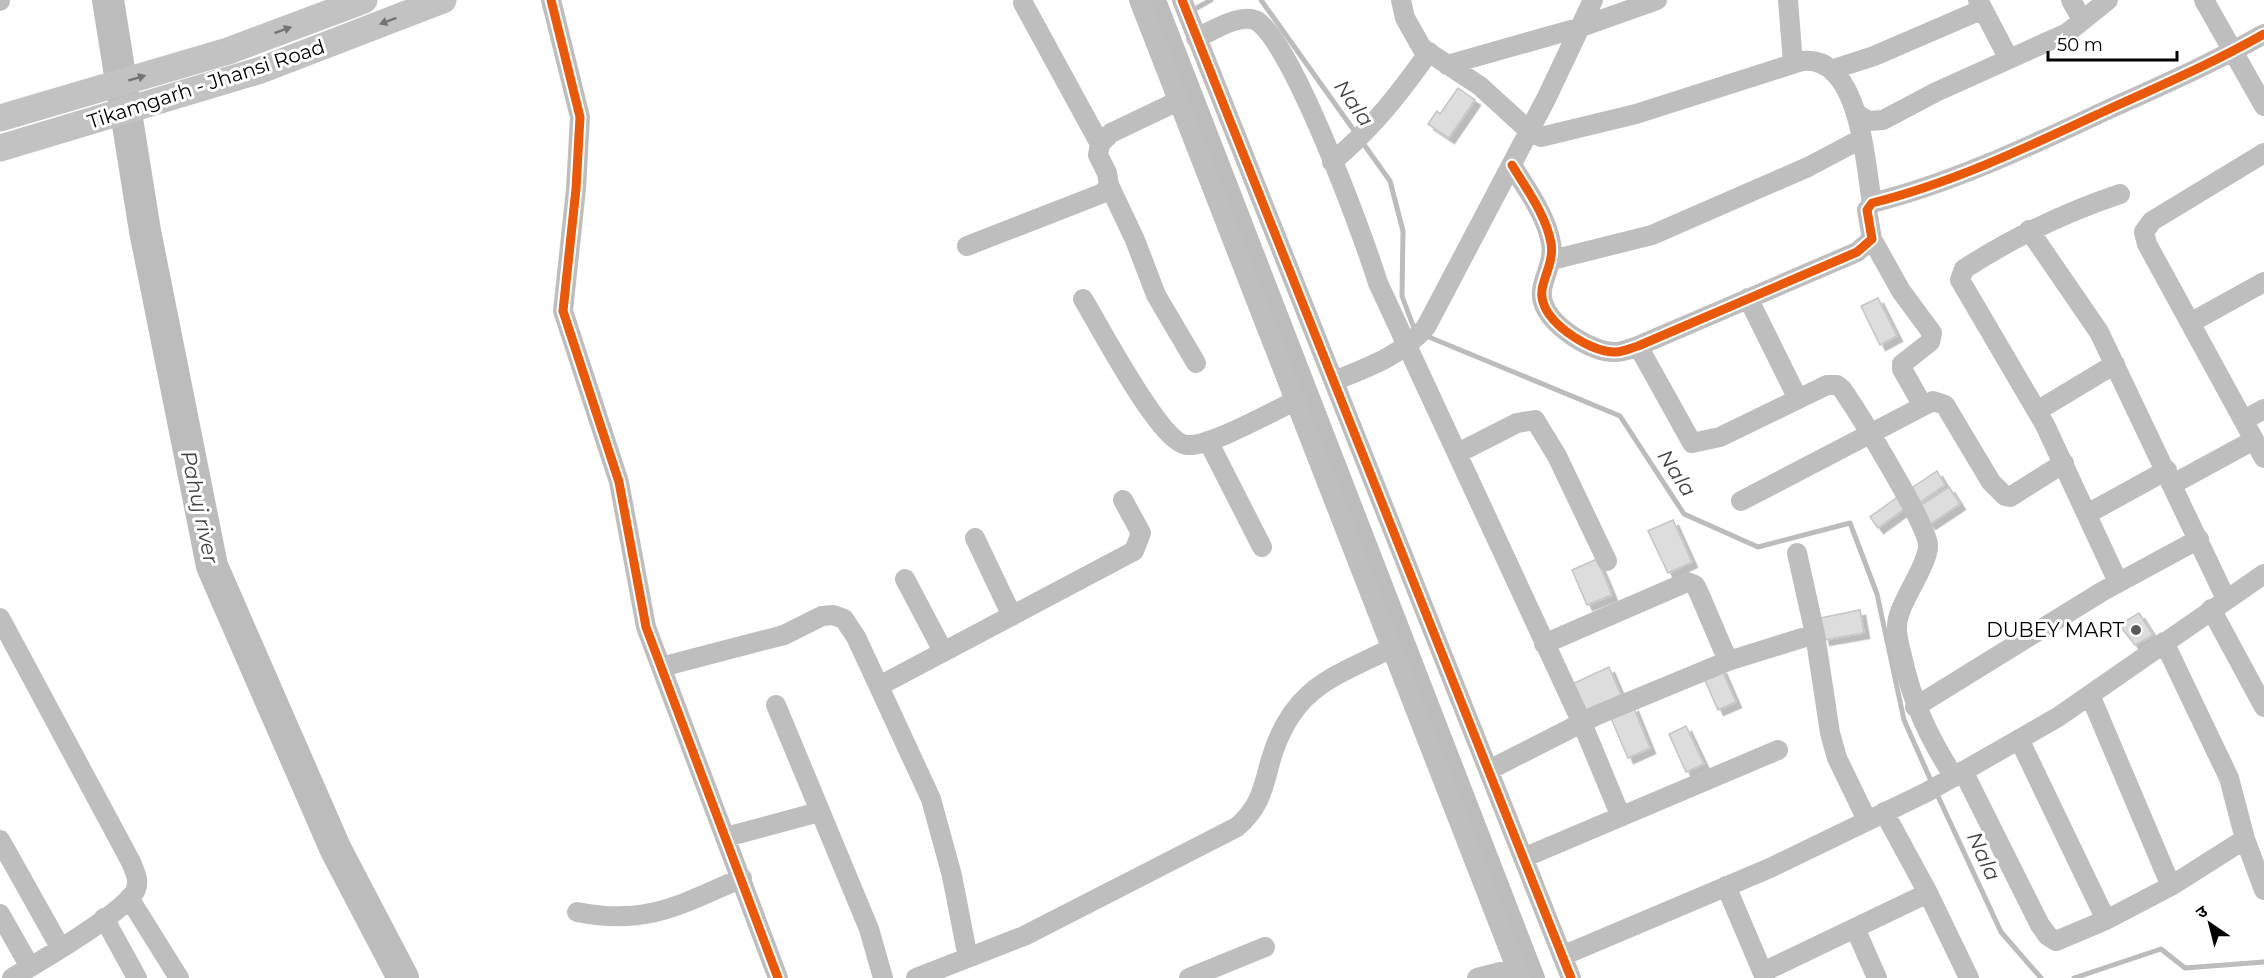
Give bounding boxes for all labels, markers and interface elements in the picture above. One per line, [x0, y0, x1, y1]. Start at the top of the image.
one-way arrow [379, 16, 397, 26]
scale bar [2048, 24, 2177, 62]
one-way arrow [274, 25, 292, 35]
street label: Tikamgarh - Jhansi Road [84, 34, 328, 134]
text: 50 m [2057, 34, 2103, 56]
one-way arrow [128, 73, 146, 82]
water label: Nala [1329, 75, 1379, 131]
water label: Nala [1653, 445, 1701, 501]
water label: Pahuj river [176, 448, 224, 566]
place label: DUBEY MART [1986, 618, 2125, 642]
marker: DUBEY MART [2129, 623, 2143, 637]
water label: Nala [1962, 828, 2006, 884]
north arrow [2180, 894, 2240, 954]
text: उ [2192, 901, 2211, 923]

